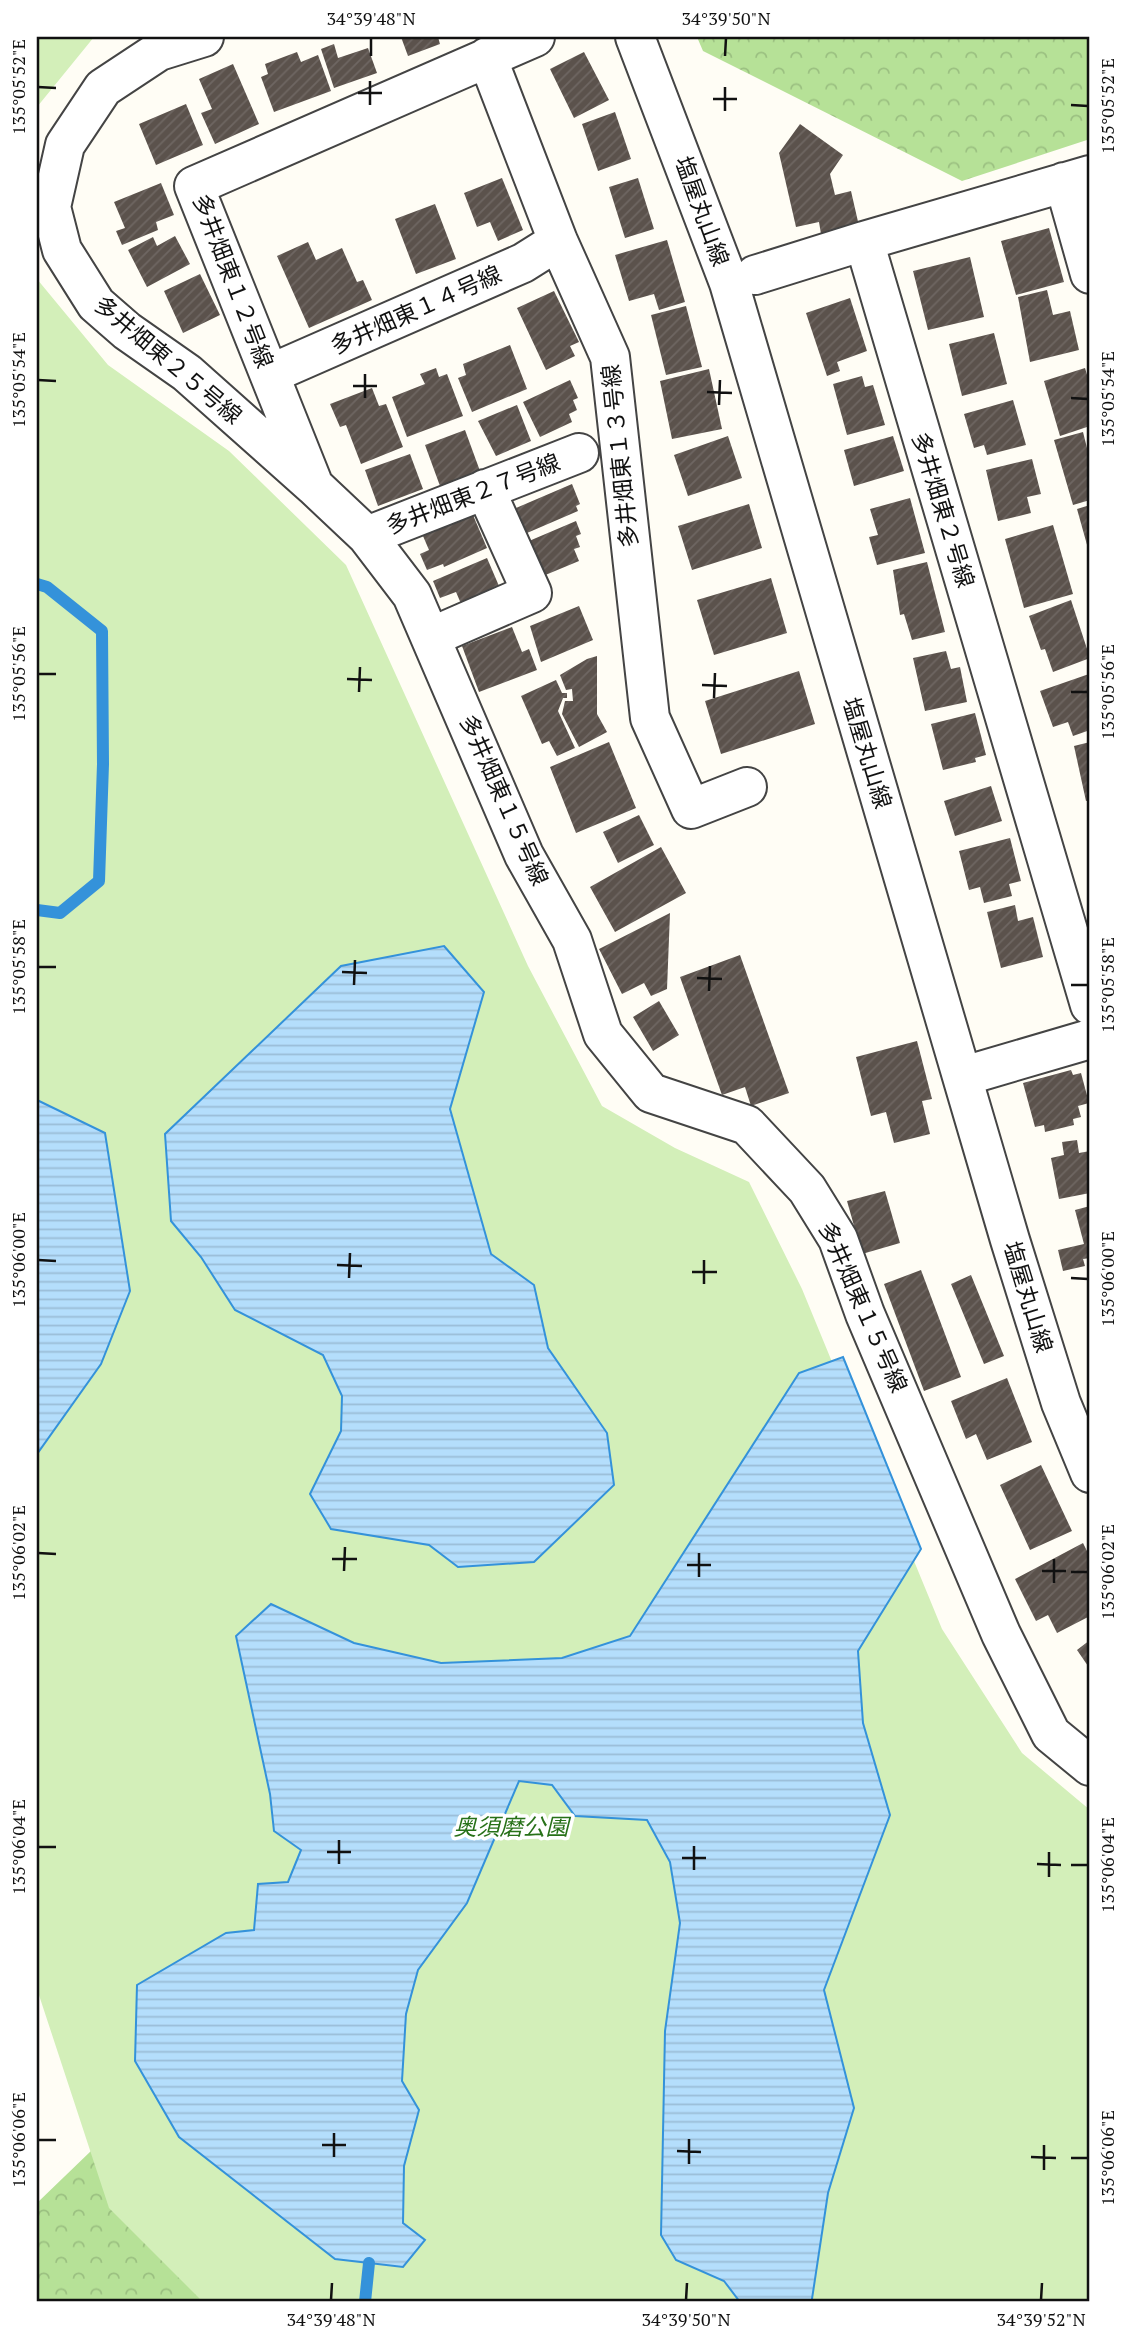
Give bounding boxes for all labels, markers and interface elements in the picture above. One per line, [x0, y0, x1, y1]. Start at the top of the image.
text: 34°39'48"N [326, 6, 416, 30]
text: 34°39'50"N [681, 6, 771, 30]
text: 135°05'52"E [6, 39, 30, 135]
text: 135°05'52"E [1095, 58, 1119, 154]
street label: 塩屋丸山線 [668, 151, 737, 270]
street label: 多井畑東１２号線 [186, 189, 281, 372]
street label: 多井畑東１４号線 [325, 258, 506, 361]
street label: 多井畑東２５号線 [88, 289, 249, 431]
text: 135°05'54"E [6, 332, 30, 428]
text: 135°05'54"E [1095, 351, 1119, 447]
street label: 多井畑東１３号線 [594, 363, 645, 549]
street label: 多井畑東２号線 [905, 428, 982, 591]
street label: 多井畑東２７号線 [381, 446, 564, 541]
text: 135°05'56"E [6, 626, 30, 722]
text: 135°05'56"E [1095, 644, 1119, 740]
street label: 塩屋丸山線 [836, 693, 899, 812]
street label: 多井畑東１５号線 [453, 709, 556, 890]
text: 135°05'58"E [6, 919, 30, 1015]
text: 135°05'58"E [1095, 937, 1119, 1033]
text: 135°06'00"E [6, 1212, 30, 1308]
street label: 多井畑東１５号線 [812, 1216, 915, 1397]
text: 135°06'00"E [1095, 1231, 1119, 1327]
street label: 塩屋丸山線 [997, 1237, 1060, 1356]
text: 135°06'02"E [6, 1505, 30, 1601]
text: 135°06'02"E [1095, 1524, 1119, 1620]
text: 135°06'04"E [6, 1799, 30, 1895]
park label: 奥須磨公園 [454, 1811, 572, 1842]
text: 135°06'04"E [1095, 1817, 1119, 1913]
text: 135°06'06"E [6, 2092, 30, 2188]
text: 135°06'06"E [1095, 2110, 1119, 2206]
text: 34°39'48"N [286, 2307, 376, 2331]
text: 34°39'50"N [641, 2307, 731, 2331]
text: 34°39'52"N [996, 2307, 1086, 2331]

